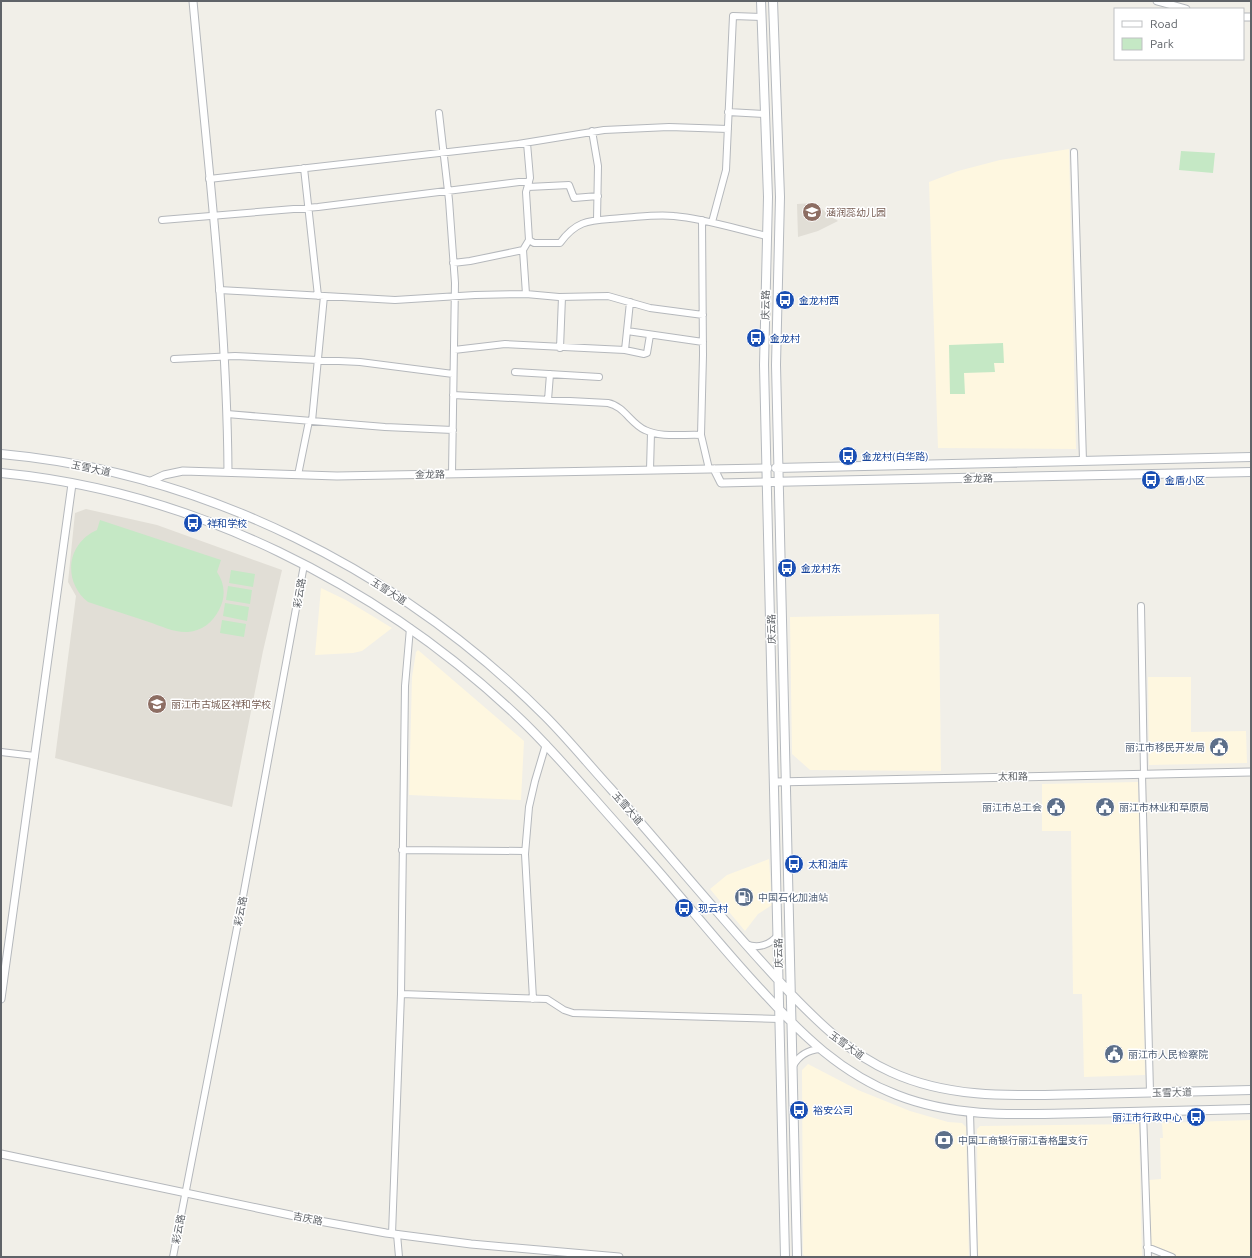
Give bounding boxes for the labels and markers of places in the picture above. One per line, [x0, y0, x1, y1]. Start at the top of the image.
school or university icon: 涵润蕊幼儿园 [801, 201, 823, 223]
place label: 涵润蕊幼儿园 [826, 207, 886, 218]
bus stop icon: 金龙村西 [774, 289, 796, 311]
place label: 金龙村西 [799, 295, 839, 306]
bus stop icon: 金龙村 [745, 327, 767, 349]
place label: 金龙村 [770, 333, 800, 344]
bus stop icon: 金龙村(白华路) [837, 445, 859, 467]
place label: 金龙村(白华路) [862, 451, 928, 462]
bus stop icon: 金盾小区 [1140, 469, 1162, 491]
place label: 金盾小区 [1165, 475, 1205, 486]
bus stop icon: 祥和学校 [182, 512, 204, 534]
place label: 祥和学校 [207, 518, 247, 529]
bus stop icon: 金龙村东 [776, 557, 798, 579]
place label: 金龙村东 [801, 563, 841, 574]
school or university icon: 丽江市古城区祥和学校 [146, 693, 168, 715]
place label: 丽江市古城区祥和学校 [171, 699, 271, 710]
public building icon: 丽江市移民开发局 [1208, 736, 1230, 758]
place label: 丽江市移民开发局 [1125, 742, 1205, 753]
public building icon: 丽江市总工会 [1045, 796, 1067, 818]
public building icon: 丽江市林业和草原局 [1094, 796, 1116, 818]
place label: 丽江市总工会 [982, 802, 1042, 813]
place label: 丽江市林业和草原局 [1119, 802, 1209, 813]
bus stop icon: 太和油库 [783, 853, 805, 875]
place label: 太和油库 [808, 859, 848, 870]
fuel station icon: 中国石化加油站 [733, 886, 755, 908]
place label: 中国石化加油站 [758, 892, 828, 903]
bus stop icon: 现云村 [673, 897, 695, 919]
place label: 现云村 [698, 903, 728, 914]
public building icon: 丽江市人民检察院 [1103, 1043, 1125, 1065]
place label: 丽江市人民检察院 [1128, 1049, 1208, 1060]
bus stop icon: 裕安公司 [788, 1099, 810, 1121]
place label: 裕安公司 [813, 1105, 853, 1116]
bus stop icon: 丽江市行政中心 [1185, 1106, 1207, 1128]
place label: 丽江市行政中心 [1112, 1112, 1182, 1123]
bank icon: 中国工商银行丽江香格里支行 [933, 1129, 955, 1151]
place label: 中国工商银行丽江香格里支行 [958, 1135, 1088, 1146]

